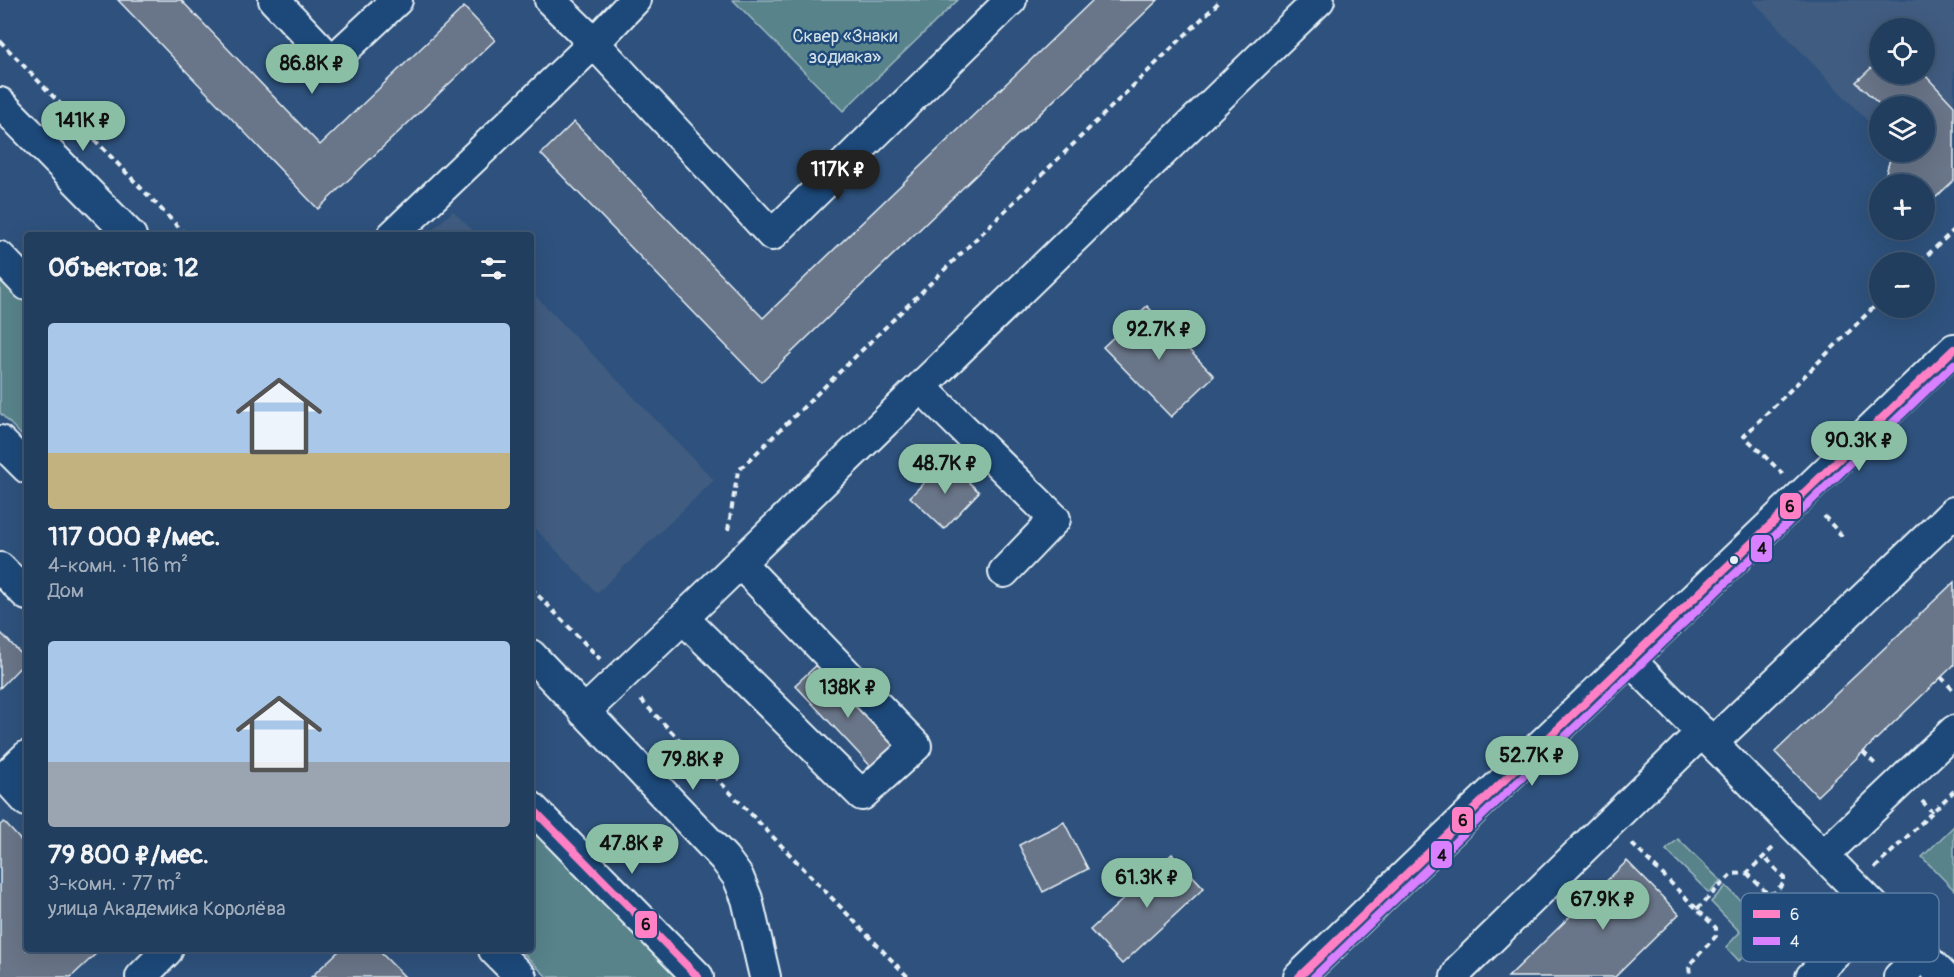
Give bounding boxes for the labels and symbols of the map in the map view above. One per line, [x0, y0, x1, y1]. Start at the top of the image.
park label: Сквер «Знаки зодиака» [793, 25, 897, 69]
pin: 86.8K ₽ [257, 44, 367, 95]
pin: 141K ₽ [34, 101, 132, 152]
pin: 117K ₽ [789, 150, 887, 201]
pin: 92.7K ₽ [1104, 310, 1214, 361]
pin: 90.3K ₽ [1804, 421, 1914, 472]
pin: 48.7K ₽ [890, 444, 1000, 495]
line badge: 6 [1779, 492, 1802, 520]
text: 6 [1785, 497, 1795, 517]
line badge: 4 [1750, 534, 1773, 563]
text: 4 [1757, 539, 1767, 559]
unlabelled marker [1728, 554, 1740, 566]
pin: 138K ₽ [799, 668, 897, 719]
pin: 52.7K ₽ [1477, 736, 1587, 787]
pin: 79.8K ₽ [638, 740, 748, 791]
line badge: 6 [1451, 806, 1474, 834]
text: 6 [1458, 811, 1468, 831]
pin: 47.8K ₽ [577, 824, 687, 875]
line badge: 4 [1430, 840, 1453, 869]
text: 4 [1437, 846, 1447, 866]
pin: 61.3K ₽ [1092, 858, 1202, 909]
pin: 67.9K ₽ [1548, 880, 1658, 931]
legend [1741, 893, 1939, 962]
text: 6 [1790, 905, 1799, 925]
line badge: 6 [634, 910, 658, 939]
text: 6 [641, 915, 651, 935]
text: 4 [1790, 932, 1799, 952]

